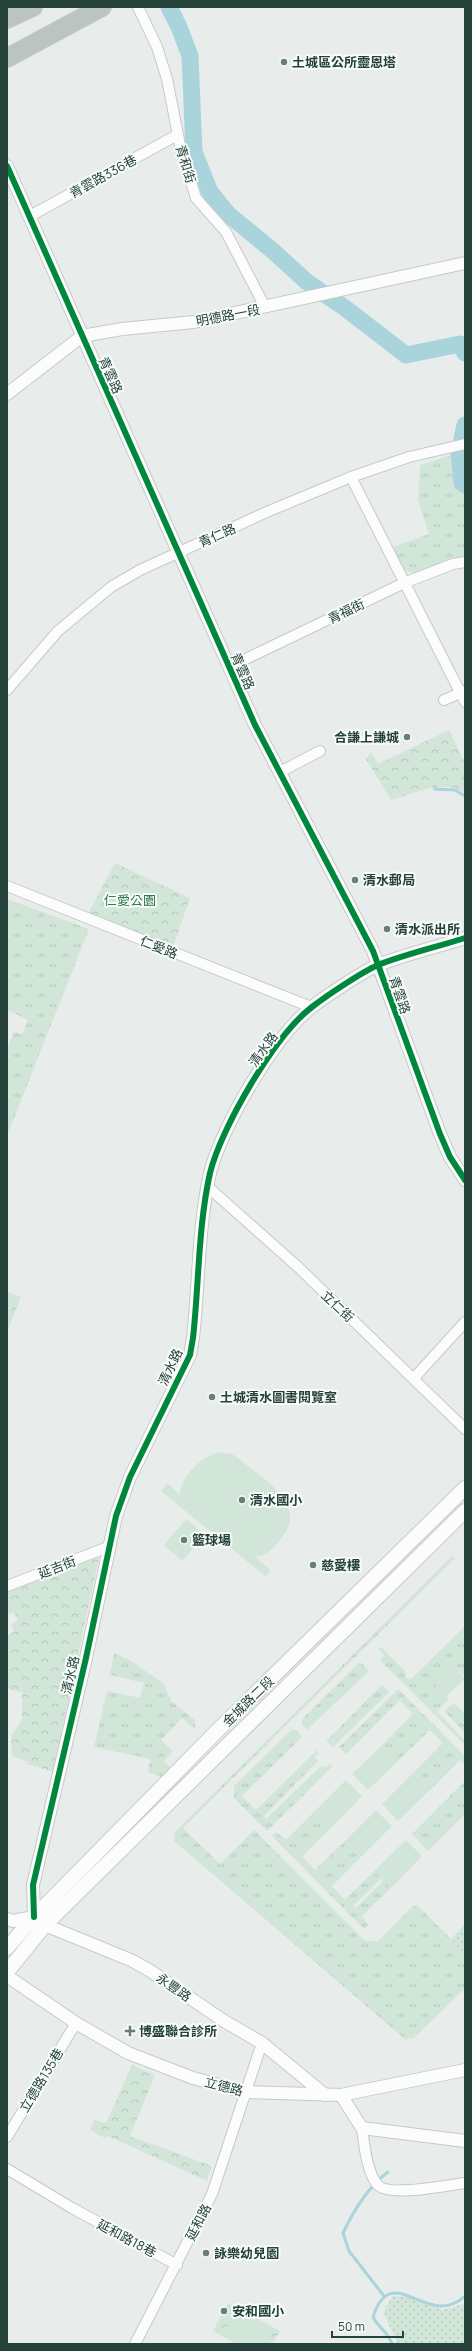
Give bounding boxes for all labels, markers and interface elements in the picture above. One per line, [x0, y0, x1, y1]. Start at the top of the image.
place label: 土城區公所靈恩塔 [292, 53, 396, 71]
marker: 土城區公所靈恩塔 [279, 57, 289, 67]
street label: 青和街 [172, 143, 200, 185]
street label: 青雲路336巷 [66, 150, 140, 202]
street label: 明德路一段 [194, 300, 262, 330]
street label: 青雲路 [95, 354, 127, 396]
street label: 青仁路 [196, 519, 238, 551]
street label: 青福街 [325, 594, 367, 628]
street label: 青雲路 [227, 650, 259, 692]
place label: 合謙上謙城 [334, 728, 399, 746]
marker: 合謙上謙城 [402, 732, 412, 742]
place label: 清水郵局 [363, 871, 415, 889]
marker: 清水郵局 [350, 875, 360, 885]
park label: 仁愛公園 [104, 891, 156, 909]
place label: 清水派出所 [395, 920, 460, 938]
marker: 清水派出所 [382, 924, 392, 934]
street label: 仁愛路 [138, 931, 180, 963]
street label: 青雲路 [385, 974, 415, 1016]
street label: 清水路 [244, 1028, 282, 1070]
street label: 立仁街 [318, 1286, 358, 1326]
street label: 清水路 [154, 1346, 186, 1388]
place label: 土城清水圖書閱覽室 [220, 1388, 337, 1406]
marker: 土城清水圖書閱覽室 [207, 1392, 217, 1402]
place label: 清水國小 [250, 1491, 303, 1509]
marker: 清水國小 [237, 1495, 247, 1505]
place label: 籃球場 [192, 1531, 231, 1549]
marker: 籃球場 [179, 1535, 189, 1545]
street label: 延吉街 [36, 1552, 78, 1582]
place label: 慈愛樓 [321, 1556, 360, 1574]
marker: 慈愛樓 [308, 1560, 318, 1570]
street label: 清水路 [57, 1654, 83, 1696]
street label: 金城路二段 [218, 1672, 278, 1730]
street label: 永豐路 [153, 1968, 195, 2006]
place label: 博盛聯合診所 [139, 2022, 217, 2040]
marker: 博盛聯合診所 [124, 2025, 136, 2037]
street label: 立德路135巷 [15, 2045, 67, 2115]
street label: 立德路 [203, 2072, 245, 2100]
street label: 延和路 [181, 2201, 215, 2243]
street label: 延和路18巷 [94, 2215, 160, 2261]
place label: 詠樂幼兒園 [214, 2244, 279, 2262]
marker: 詠樂幼兒園 [201, 2248, 211, 2258]
place label: 安和國小 [232, 2302, 285, 2320]
marker: 安和國小 [219, 2306, 229, 2316]
scale bar [332, 2313, 403, 2339]
text: 50 m [338, 2318, 365, 2335]

